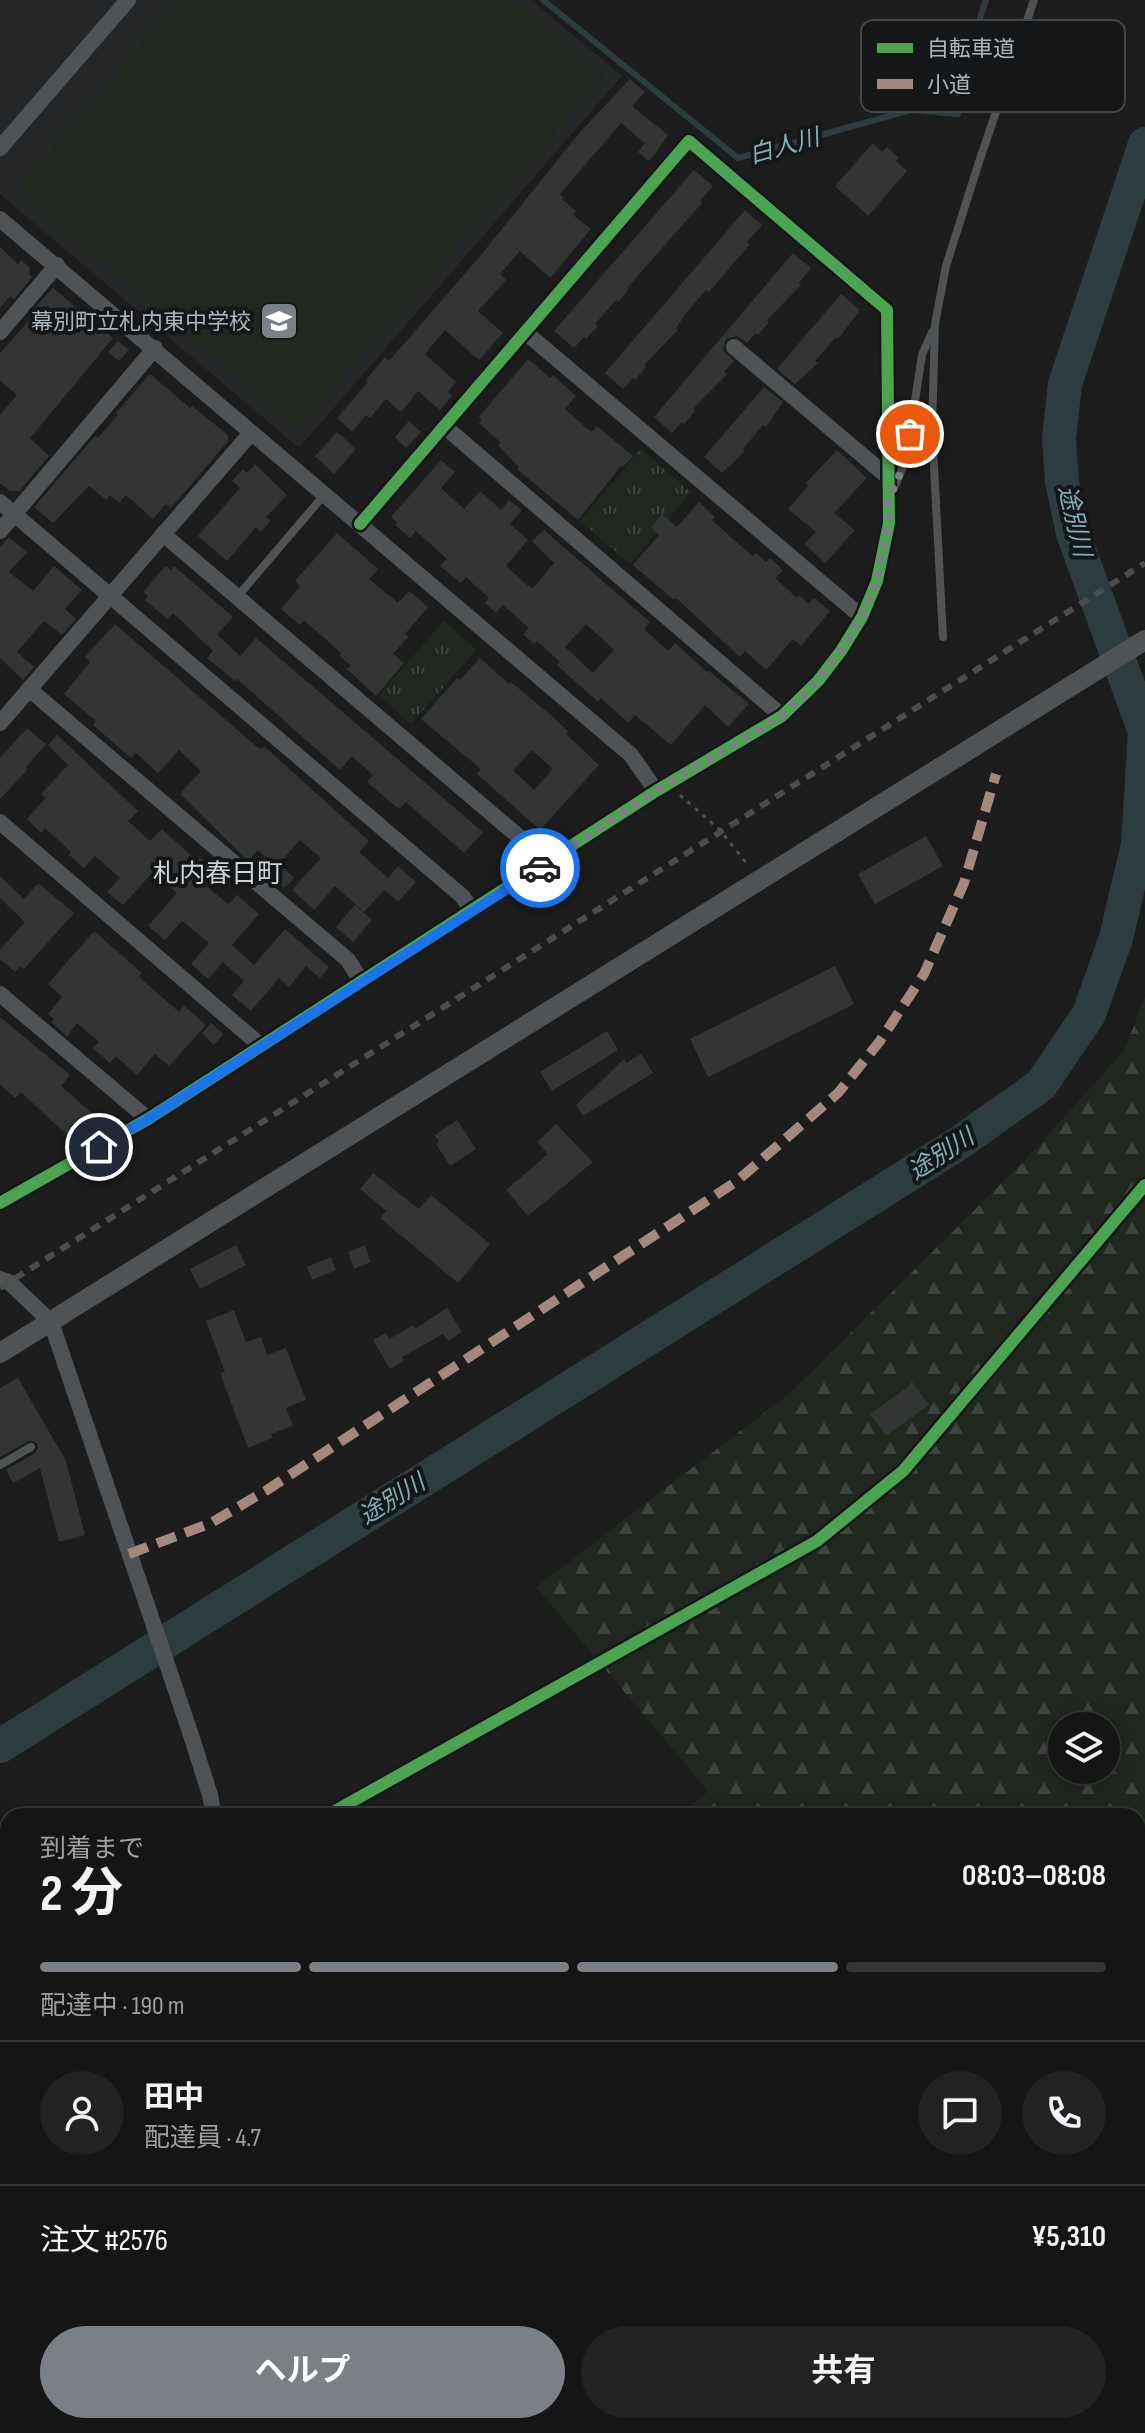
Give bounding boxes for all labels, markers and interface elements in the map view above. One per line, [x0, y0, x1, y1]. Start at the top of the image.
legend [861, 20, 1125, 112]
text: 自転車道 [927, 36, 1015, 63]
text: 小道 [927, 72, 971, 99]
water label: 白人川 [746, 122, 826, 170]
school or university icon: 幕別町立札内東中学校 [258, 300, 300, 342]
place label: 幕別町立札内東中学校 [31, 309, 251, 336]
pin [876, 400, 944, 468]
icon: bag [888, 412, 932, 456]
water label: 途別川 [1052, 483, 1097, 562]
courier [500, 828, 580, 908]
icon: car [518, 846, 562, 890]
district label: 札内春日町 [153, 859, 283, 890]
pin [65, 1113, 133, 1181]
water label: 途別川 [903, 1121, 982, 1186]
icon: home [77, 1125, 121, 1169]
water label: 途別川 [354, 1466, 433, 1531]
map controls [1048, 1712, 1120, 1784]
button: layers [1048, 1712, 1120, 1784]
text: 到着まで [40, 1834, 144, 1865]
text: 08:03–08:08 [962, 1858, 1106, 1894]
text: 2 分 [40, 1863, 123, 1926]
text: 配達中 · 190 m [40, 1991, 184, 2022]
button: person [40, 2071, 124, 2155]
button: chat [918, 2071, 1002, 2155]
button: phone [1022, 2071, 1106, 2155]
text: 田中 [144, 2080, 204, 2116]
text: 配達員 · 4.7 [144, 2123, 261, 2154]
text: ¥5,310 [1031, 2219, 1106, 2255]
text: 注文 #2576 [40, 2223, 168, 2259]
button: ヘルプ [40, 2326, 565, 2418]
button: 共有 [581, 2326, 1106, 2418]

